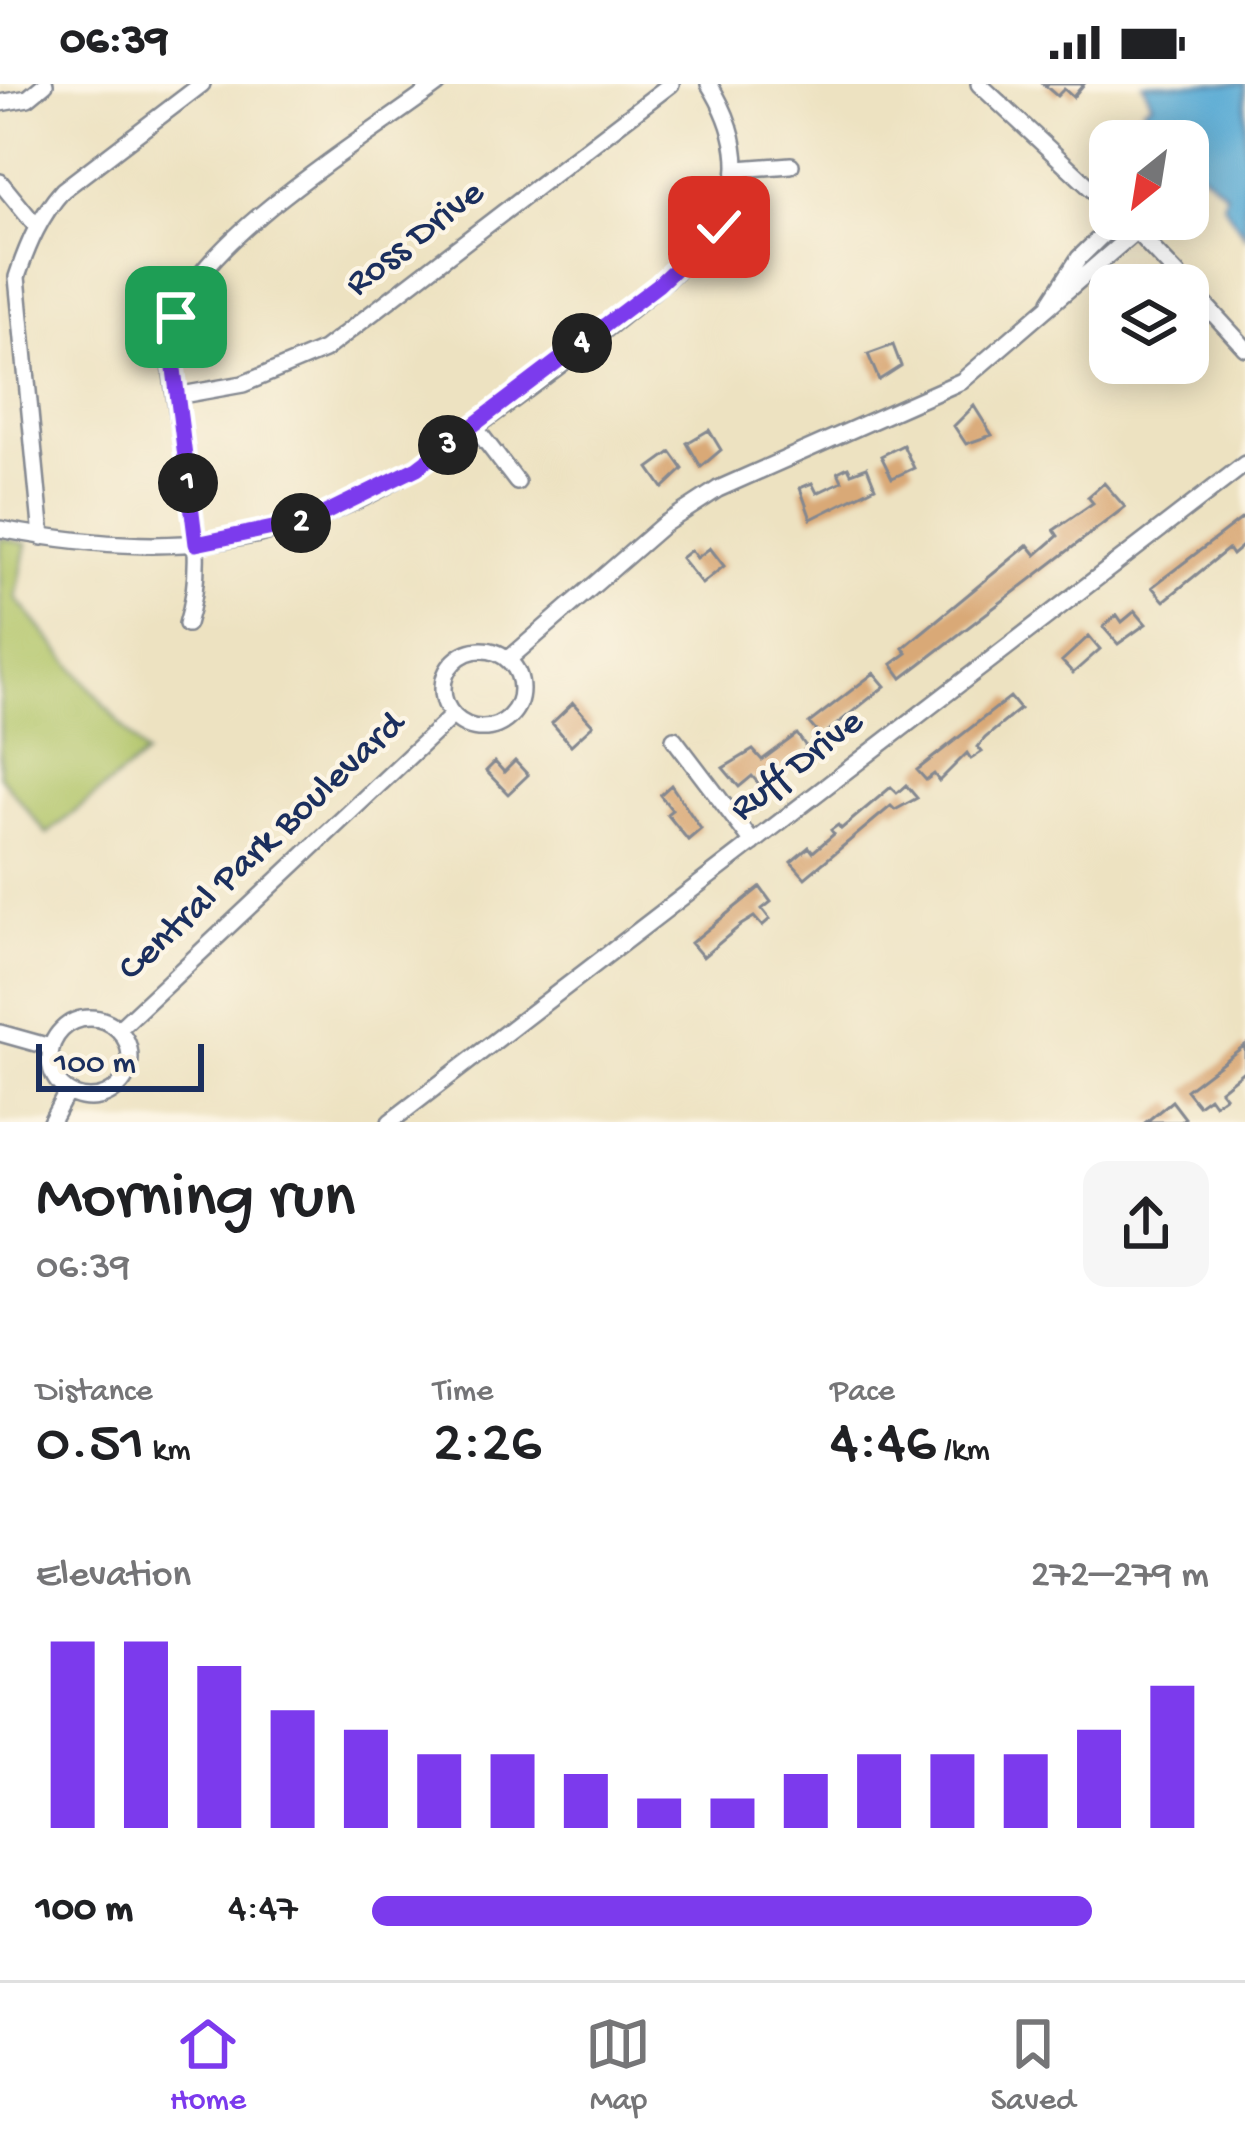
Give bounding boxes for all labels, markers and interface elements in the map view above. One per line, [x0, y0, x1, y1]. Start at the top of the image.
text: 06:39 [60, 16, 168, 69]
north arrow [1089, 120, 1209, 240]
map controls [1089, 120, 1209, 384]
street label: Ross Drive [337, 171, 495, 308]
pin [668, 176, 770, 278]
icon: check [686, 194, 752, 260]
button: layers [1089, 264, 1209, 384]
pin [125, 266, 227, 368]
icon: arrive [143, 284, 209, 350]
pin: 4 [552, 313, 612, 373]
text: 4 [574, 324, 590, 362]
pin: 3 [418, 415, 478, 475]
text: 3 [439, 426, 457, 464]
pin: 1 [158, 453, 218, 513]
text: 1 [181, 464, 195, 502]
pin: 2 [271, 493, 331, 553]
text: 2 [293, 504, 309, 542]
street label: Ruff Drive [722, 700, 875, 833]
street label: Central Park Boulevard [110, 701, 418, 993]
scale bar [36, 1038, 204, 1091]
text: 100 m [54, 1046, 136, 1084]
button: share [1083, 1161, 1209, 1287]
text: Morning run [36, 1162, 355, 1240]
text: 06:39 [36, 1246, 130, 1292]
text: Distance [36, 1374, 153, 1412]
text: Time [433, 1374, 493, 1412]
text: Pace [830, 1374, 895, 1412]
text: 0.51 [36, 1412, 145, 1482]
text: 2:26 [433, 1412, 541, 1482]
text: 4:46 [830, 1412, 936, 1482]
text: km [145, 1433, 191, 1471]
text: /km [936, 1433, 990, 1471]
text: Elevation [36, 1554, 191, 1600]
text: 272–279 m [1031, 1554, 1209, 1600]
text: 100 m [36, 1888, 133, 1934]
text: 4:47 [228, 1888, 297, 1934]
tab: Home [170, 2011, 246, 2121]
tab: Map [585, 2011, 651, 2121]
tab: Saved [991, 2011, 1075, 2121]

